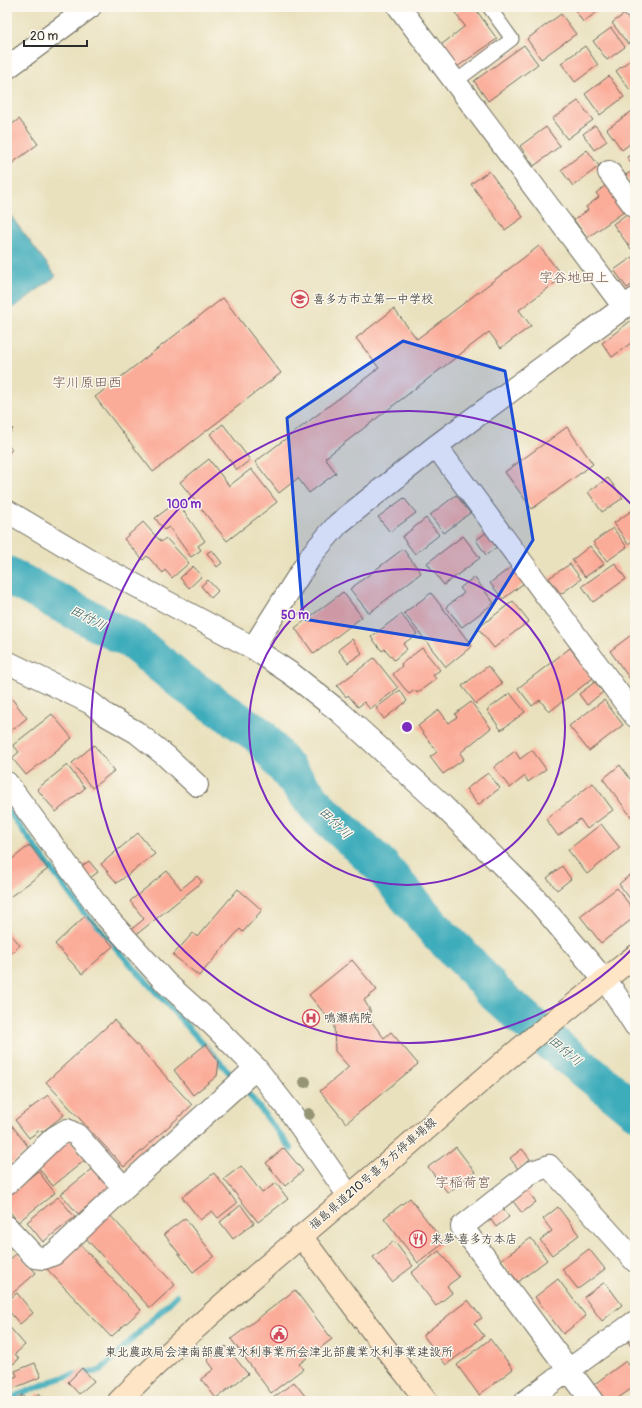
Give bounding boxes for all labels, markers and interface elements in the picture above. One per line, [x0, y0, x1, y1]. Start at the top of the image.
scale bar [24, 22, 87, 48]
text: 20 m [30, 29, 59, 44]
district label: 字谷地田上 [539, 269, 609, 286]
school or university icon: 喜多方市立第一中学校 [290, 289, 310, 309]
place label: 喜多方市立第一中学校 [313, 292, 433, 307]
district label: 字川原田西 [52, 374, 122, 391]
text: 100 m [167, 497, 202, 512]
water label: 田付川 [67, 602, 109, 634]
text: 50 m [281, 608, 309, 623]
centre of rings [400, 720, 414, 734]
water label: 田付川 [315, 804, 355, 842]
hospital icon: 鳴瀬病院 [301, 1008, 321, 1028]
place label: 鳴瀬病院 [324, 1011, 372, 1026]
water label: 田付川 [545, 1032, 585, 1070]
street label: 福島県道210号喜多方停車場線 [306, 1115, 440, 1233]
district label: 字稲荷宮 [435, 1174, 491, 1191]
restaurant icon: 来夢 喜多方本店 [408, 1229, 428, 1249]
place label: 来夢 喜多方本店 [431, 1232, 518, 1247]
public building icon: 東北農政局会津南部農業水利事業所会津北部農業水利事業建設所 [269, 1324, 289, 1344]
place label: 東北農政局会津南部農業水利事業所会津北部農業水利事業建設所 [105, 1345, 453, 1360]

